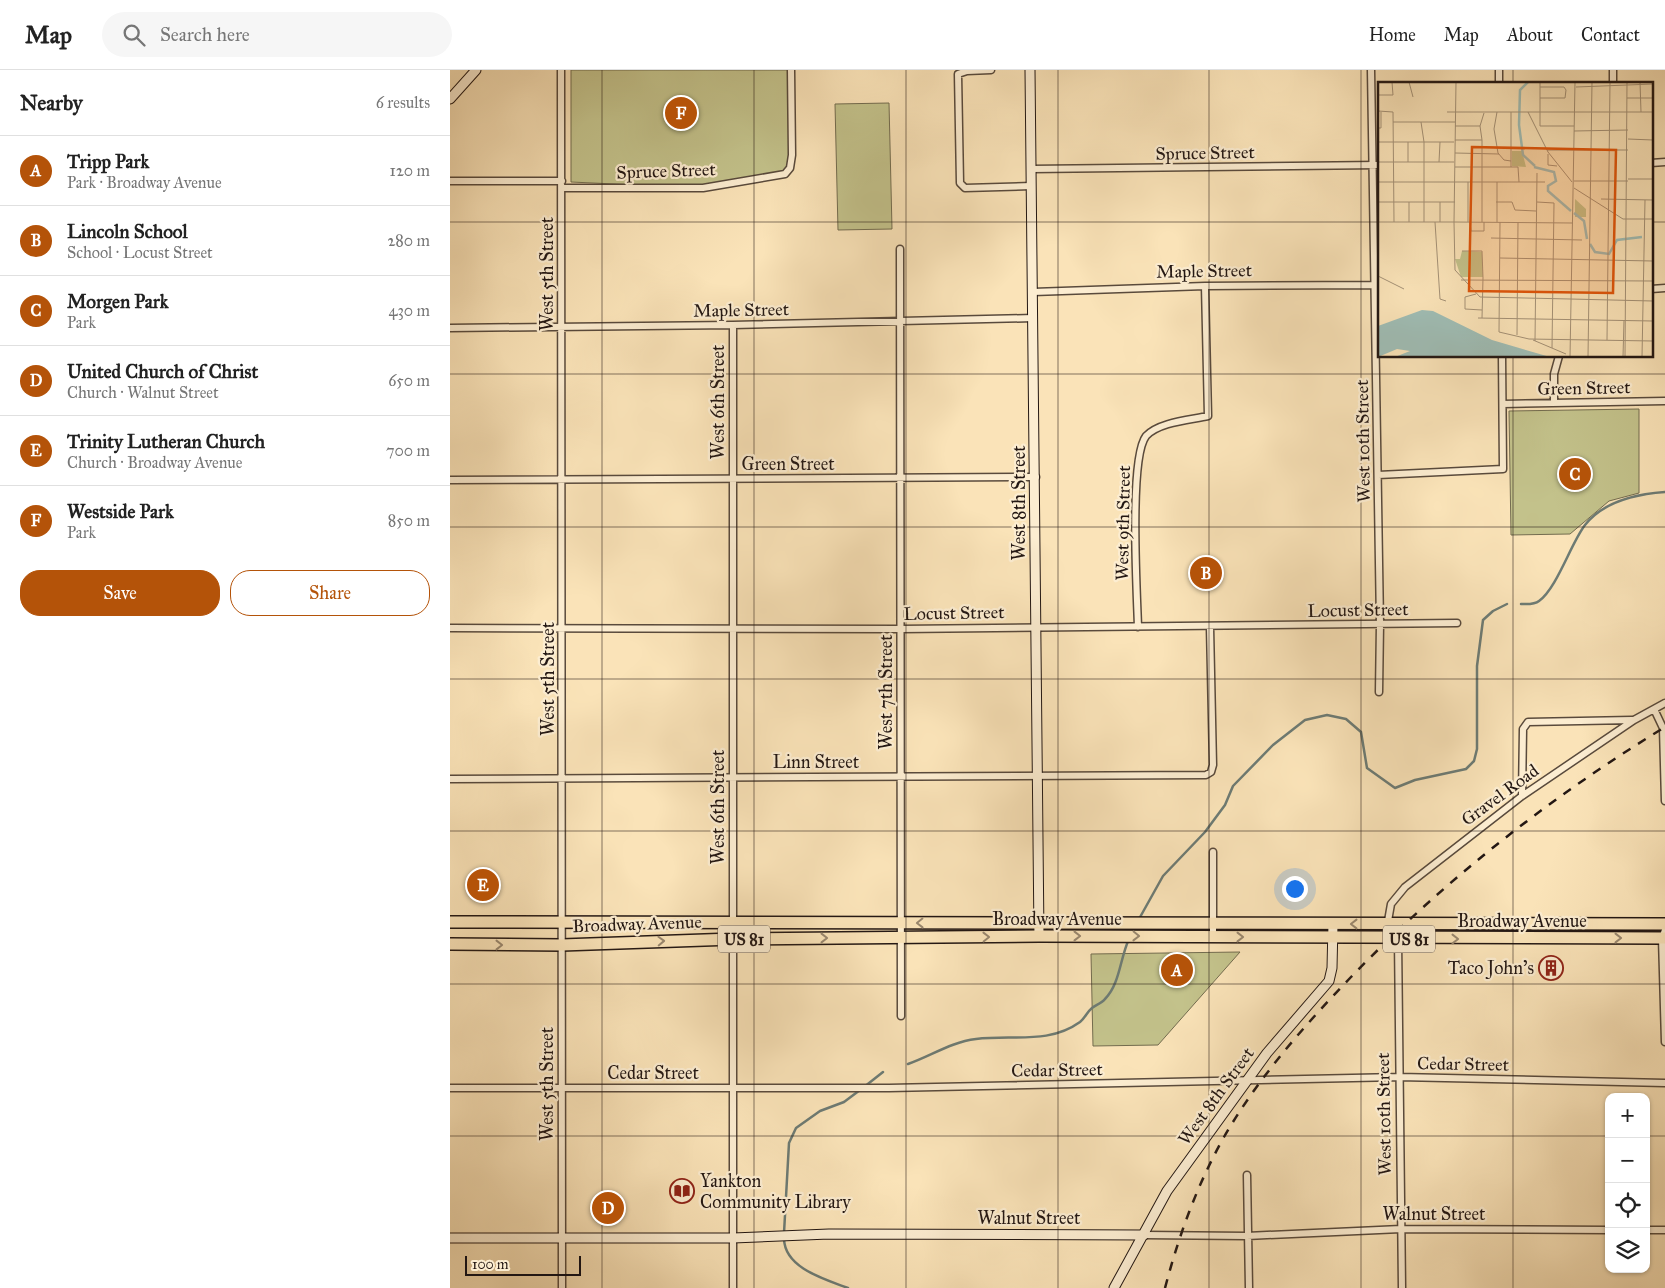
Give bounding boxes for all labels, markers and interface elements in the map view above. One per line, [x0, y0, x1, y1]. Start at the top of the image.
search box [102, 12, 452, 57]
text: Map [25, 20, 72, 50]
icon: search [120, 21, 148, 49]
text: Search here [160, 23, 250, 46]
text: Home [1369, 24, 1416, 46]
text: Map [1444, 24, 1479, 46]
text: About [1507, 24, 1553, 46]
text: Contact [1581, 24, 1640, 46]
inset map [1378, 82, 1652, 358]
text: Nearby [20, 90, 83, 116]
text: 6 results [376, 93, 430, 112]
pin: F [665, 94, 697, 132]
street label: Spruce Street [1155, 141, 1256, 165]
text: Tripp Park [67, 150, 149, 173]
street label: Spruce Street [616, 158, 717, 184]
text: A [31, 161, 41, 180]
text: 120 m [390, 161, 430, 180]
text: Park · Broadway Avenue [67, 173, 222, 192]
street label: West 5th Street [536, 216, 558, 331]
text: Lincoln School [67, 220, 188, 243]
text: B [31, 231, 41, 250]
text: 280 m [387, 231, 430, 250]
text: School · Locust Street [67, 243, 213, 262]
street label: Maple Street [1156, 259, 1253, 283]
text: Morgen Park [67, 290, 169, 313]
street label: Maple Street [693, 298, 790, 322]
text: C [31, 301, 41, 320]
text: 430 m [388, 301, 430, 320]
text: Park [67, 313, 96, 332]
street label: West 6th Street [707, 344, 729, 459]
text: United Church of Christ [67, 360, 258, 383]
text: D [30, 371, 42, 390]
text: 650 m [388, 371, 430, 390]
street label: Green Street [1537, 376, 1631, 400]
street label: West 10th Street [1351, 379, 1375, 503]
text: Church · Walnut Street [67, 383, 219, 402]
text: Trinity Lutheran Church [67, 430, 265, 453]
text: E [30, 441, 42, 460]
text: 700 m [386, 441, 430, 460]
street label: West 8th Street [1008, 445, 1030, 561]
text: Church · Broadway Avenue [67, 453, 243, 472]
street label: Green Street [741, 453, 835, 475]
pin: C [1559, 455, 1591, 493]
street label: West 9th Street [1111, 465, 1135, 581]
text: Westside Park [67, 500, 174, 523]
text: F [31, 511, 41, 530]
text: 850 m [388, 511, 430, 530]
text: Park [67, 523, 96, 542]
pin: B [1190, 554, 1222, 592]
button: Save [20, 570, 220, 616]
button: Share [230, 570, 430, 616]
street label: Locust Street [1307, 598, 1409, 622]
street label: Locust Street [903, 601, 1005, 625]
street label: West 5th Street [537, 621, 559, 736]
street label: West 7th Street [875, 634, 897, 750]
street label: West 6th Street [707, 749, 729, 864]
street label: Linn Street [773, 751, 860, 773]
street label: Gravel Road [1457, 760, 1543, 830]
pin: E [467, 866, 499, 904]
your location [1282, 876, 1308, 902]
street label: Broadway Avenue [992, 908, 1122, 930]
street label: Broadway Avenue [1457, 910, 1587, 932]
street label: Broadway Avenue [572, 911, 702, 937]
one-way arrow [916, 918, 924, 928]
one-way arrow [1350, 919, 1358, 929]
road number: US 81 [718, 926, 770, 952]
road number: US 81 [1383, 926, 1435, 952]
one-way arrow [1074, 931, 1082, 941]
one-way arrow [1133, 931, 1141, 942]
one-way arrow [982, 932, 990, 942]
one-way arrow [1236, 932, 1244, 942]
one-way arrow [820, 933, 828, 943]
one-way arrow [1614, 933, 1622, 943]
one-way arrow [1452, 934, 1459, 944]
one-way arrow [658, 936, 665, 946]
one-way arrow [495, 939, 503, 950]
pin: A [1161, 951, 1193, 989]
building icon: Taco John's [1538, 955, 1564, 981]
place label: Taco John's [1448, 957, 1534, 980]
street label: West 5th Street [536, 1026, 558, 1141]
street label: West 8th Street [1173, 1042, 1259, 1149]
street label: West 10th Street [1372, 1052, 1396, 1176]
street label: Cedar Street [1417, 1052, 1510, 1076]
street label: Cedar Street [1011, 1058, 1104, 1082]
street label: Cedar Street [607, 1062, 700, 1084]
map controls [1605, 1093, 1650, 1273]
button: + [1605, 1093, 1650, 1138]
button: − [1605, 1138, 1650, 1183]
place label: Yankton Community Library [700, 1170, 851, 1213]
library icon: Yankton Community Library [669, 1178, 695, 1204]
button: locate [1605, 1183, 1650, 1228]
pin: D [592, 1189, 624, 1227]
street label: Walnut Street [1383, 1203, 1486, 1225]
street label: Walnut Street [978, 1207, 1081, 1229]
button: layers [1605, 1228, 1650, 1273]
scale bar [465, 1253, 581, 1276]
text: 100 m [472, 1256, 509, 1273]

